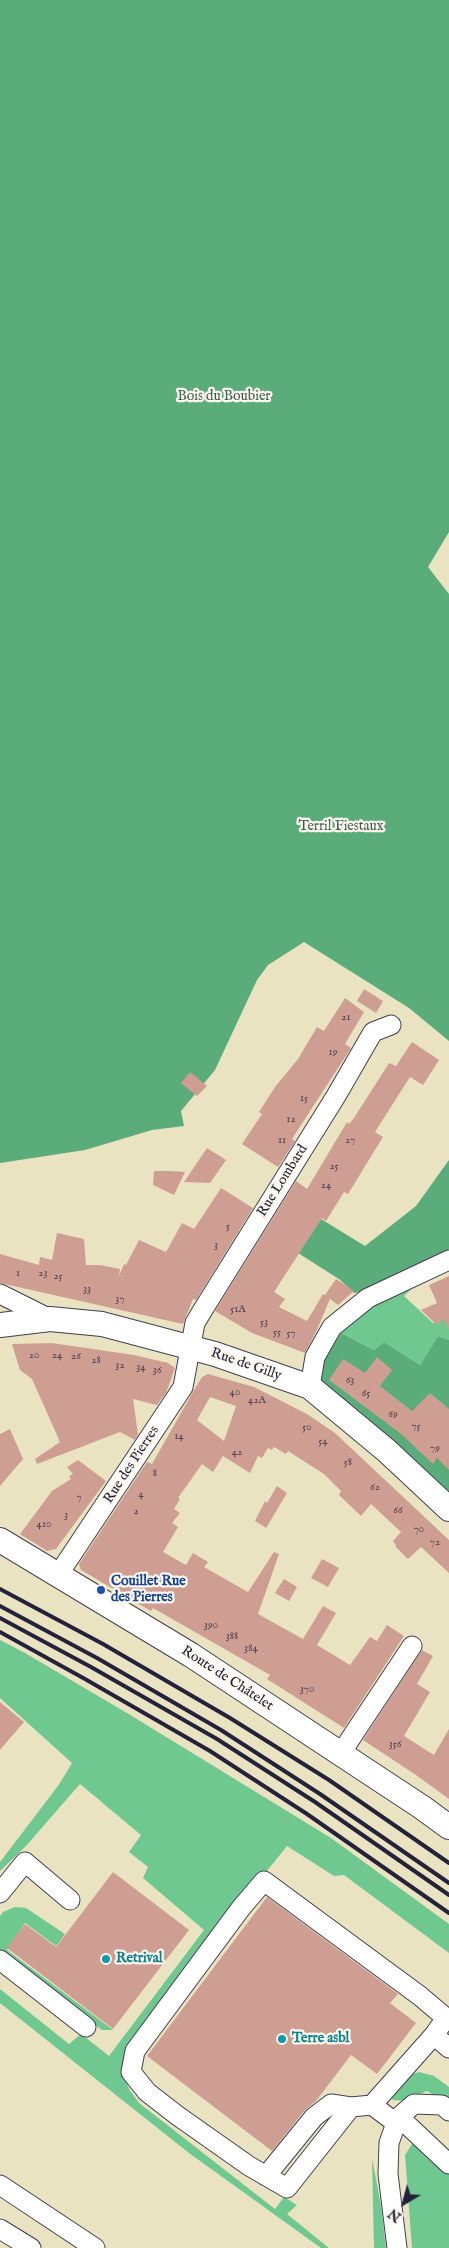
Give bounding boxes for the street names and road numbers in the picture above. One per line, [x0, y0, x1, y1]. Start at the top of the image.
street label: Rue Lombard [254, 1142, 312, 1220]
street label: Rue de Gilly [209, 1345, 283, 1385]
street label: Rue des Pierres [101, 1423, 163, 1507]
street label: Route de Châtelet [178, 1643, 276, 1715]

